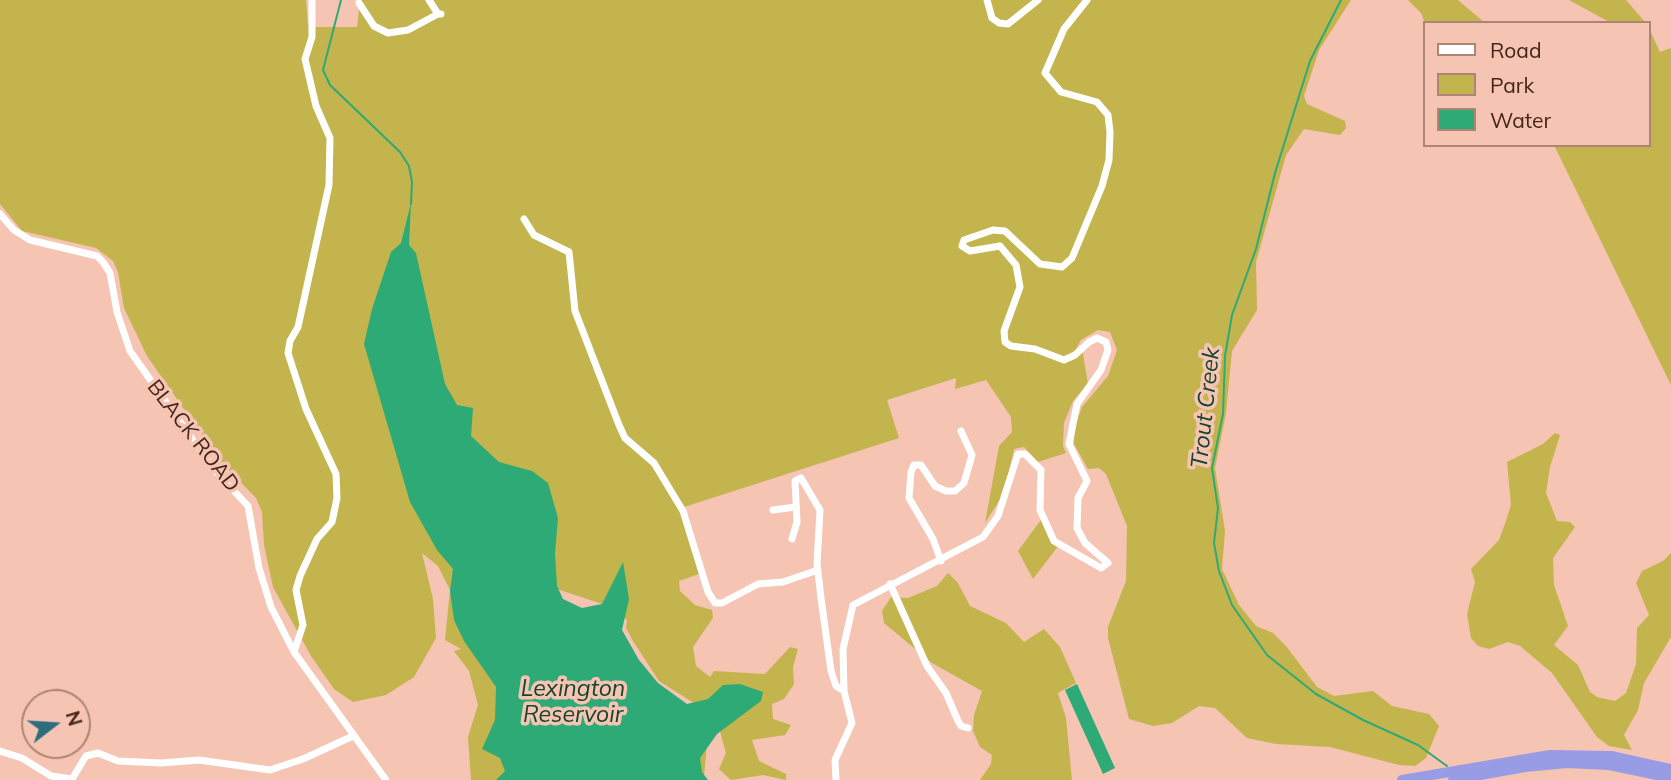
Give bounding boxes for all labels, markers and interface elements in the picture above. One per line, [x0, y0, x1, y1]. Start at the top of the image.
legend [1422, 21, 1650, 147]
text: Road [1490, 37, 1541, 63]
text: Park [1490, 72, 1534, 98]
text: Water [1490, 107, 1551, 133]
water label: Trout Creek [1186, 346, 1226, 470]
street label: BLACK ROAD [141, 375, 245, 497]
water label: Lexington Reservoir [521, 675, 625, 729]
north arrow [21, 689, 91, 759]
text: N [61, 708, 88, 729]

